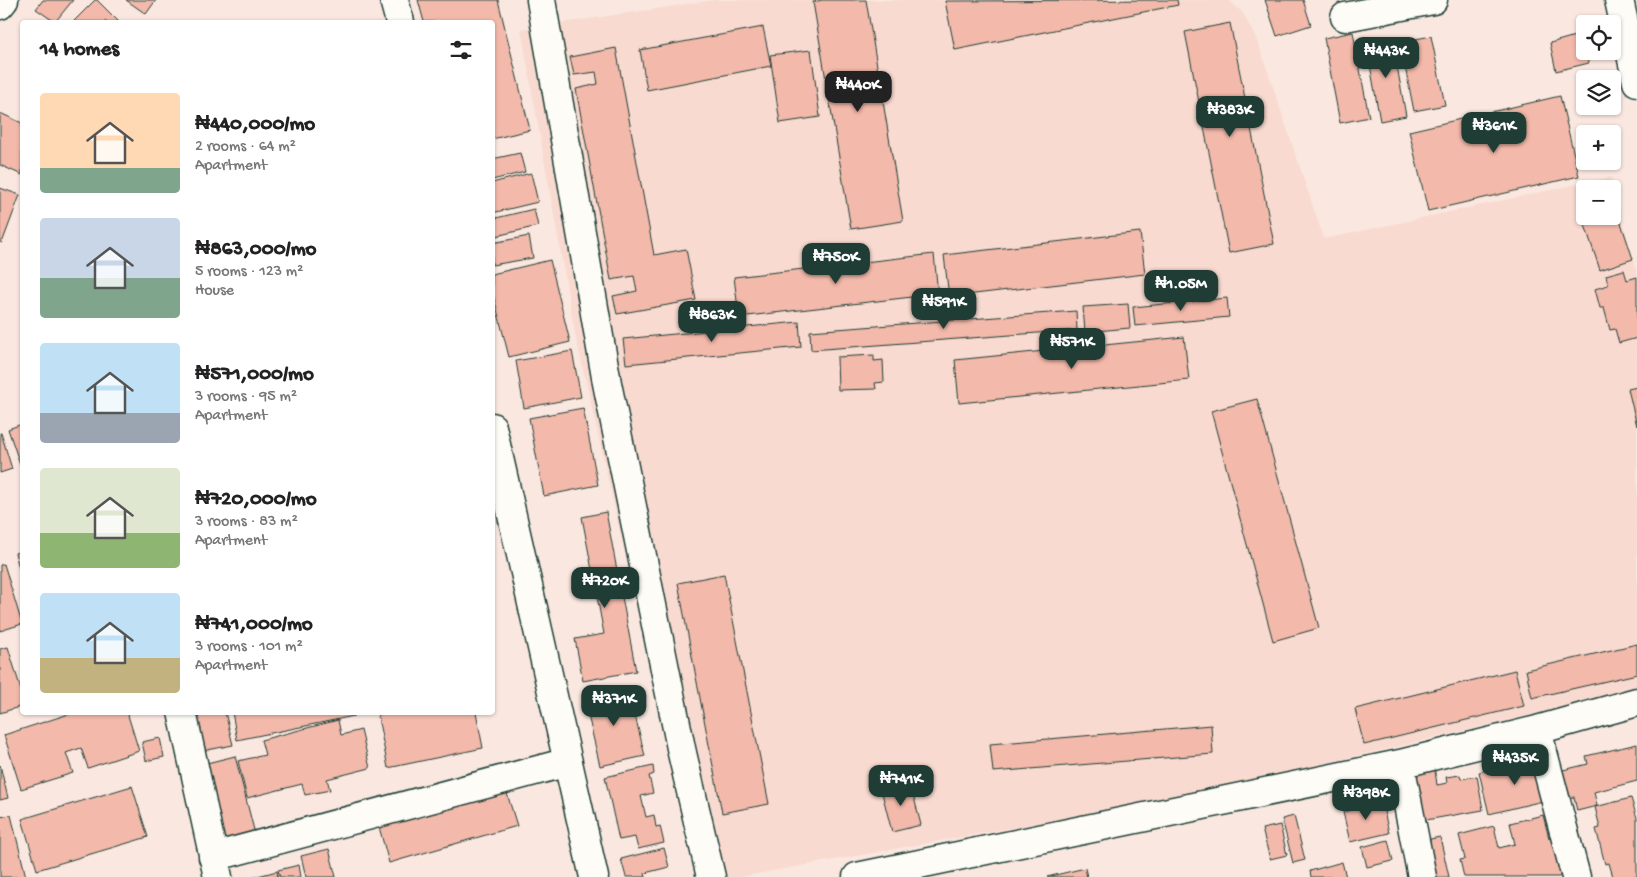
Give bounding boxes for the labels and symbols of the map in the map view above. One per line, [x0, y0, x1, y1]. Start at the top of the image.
pin: ₦443K [1351, 36, 1421, 79]
pin: ₦440K [823, 70, 893, 113]
pin: ₦383K [1195, 96, 1265, 138]
pin: ₦361K [1459, 112, 1529, 154]
pin: ₦750K [801, 242, 871, 285]
pin: ₦1.05M [1140, 270, 1222, 312]
pin: ₦591K [909, 288, 979, 330]
pin: ₦863K [677, 300, 747, 343]
pin: ₦571K [1037, 328, 1107, 370]
pin: ₦720K [570, 566, 640, 609]
pin: ₦371K [579, 684, 649, 727]
pin: ₦435K [1480, 744, 1550, 786]
pin: ₦741K [866, 764, 936, 807]
pin: ₦398K [1331, 778, 1401, 821]

